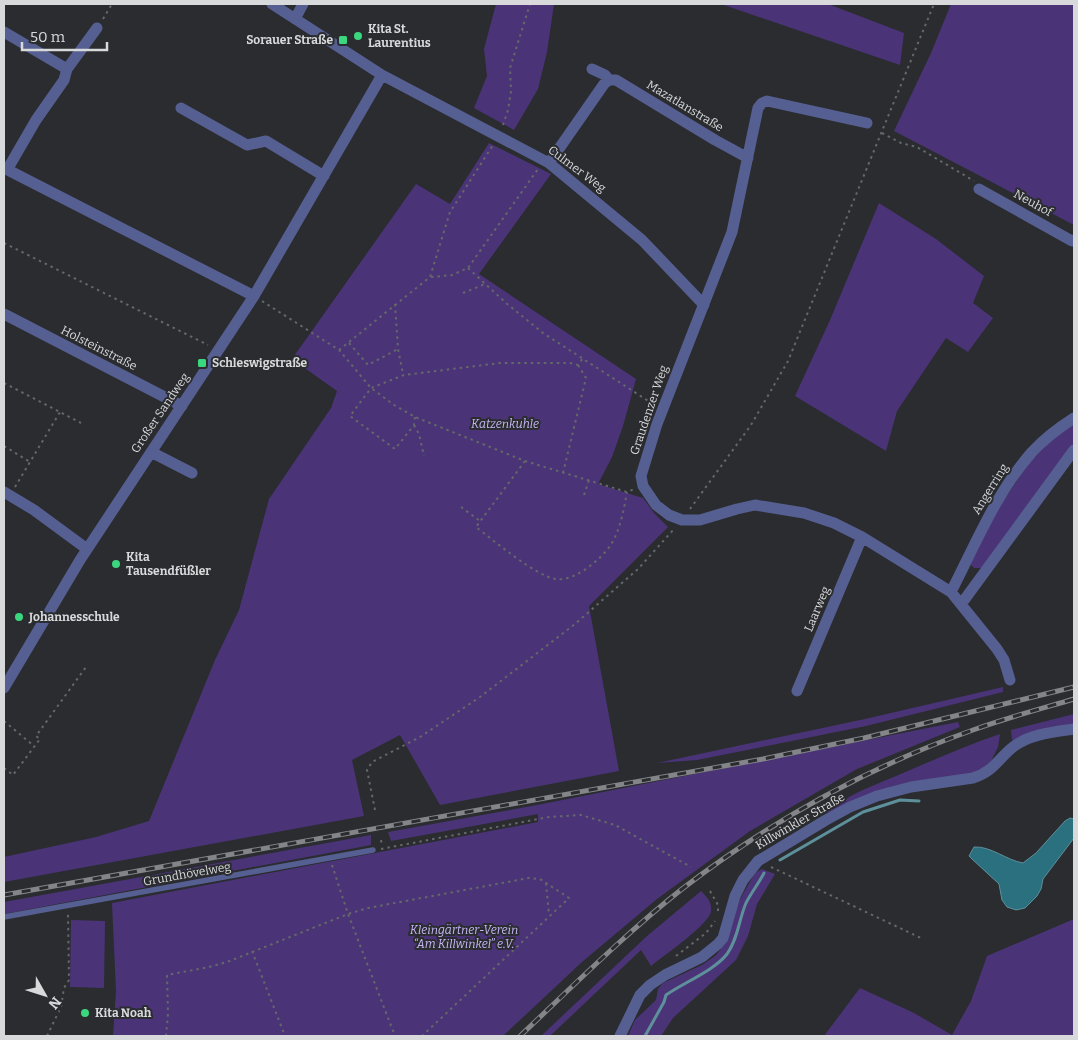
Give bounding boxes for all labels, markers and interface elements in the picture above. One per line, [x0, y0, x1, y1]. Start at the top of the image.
scale bar [22, 20, 108, 52]
place label: Kita St. Laurentius [368, 22, 431, 50]
text: 50 m [30, 28, 66, 46]
marker: Kita St. Laurentius [352, 30, 364, 42]
place label: Sorauer Straße [246, 33, 333, 47]
marker: Sorauer Straße [337, 34, 349, 46]
street label: Mazatlanstraße [644, 78, 726, 134]
street label: Culmer Weg [545, 143, 609, 195]
street label: Neuhof [1011, 187, 1055, 220]
street label: Holsteinstraße [59, 323, 139, 373]
place label: Schleswigstraße [212, 356, 307, 370]
marker: Schleswigstraße [196, 357, 208, 369]
street label: Graudenzer Weg [627, 363, 671, 457]
street label: Großer Sandweg [128, 370, 192, 456]
park label: Katzenkuhle [471, 417, 539, 431]
street label: Angerring [969, 461, 1011, 517]
place label: Kita Tausendfüßler [126, 550, 211, 578]
marker: Kita Tausendfüßler [110, 558, 122, 570]
street label: Laarweg [801, 584, 833, 634]
place label: Johannesschule [28, 610, 120, 624]
marker: Johannesschule [13, 611, 25, 623]
street label: Killwinkler Straße [753, 790, 847, 852]
street label: Grundhövelweg [142, 859, 232, 889]
park label: Kleingärtner-Verein “Am Killwinkel” e.V. [410, 923, 518, 951]
north arrow [20, 970, 70, 1020]
text: N [45, 993, 65, 1013]
place label: Kita Noah [95, 1006, 152, 1020]
marker: Kita Noah [79, 1007, 91, 1019]

